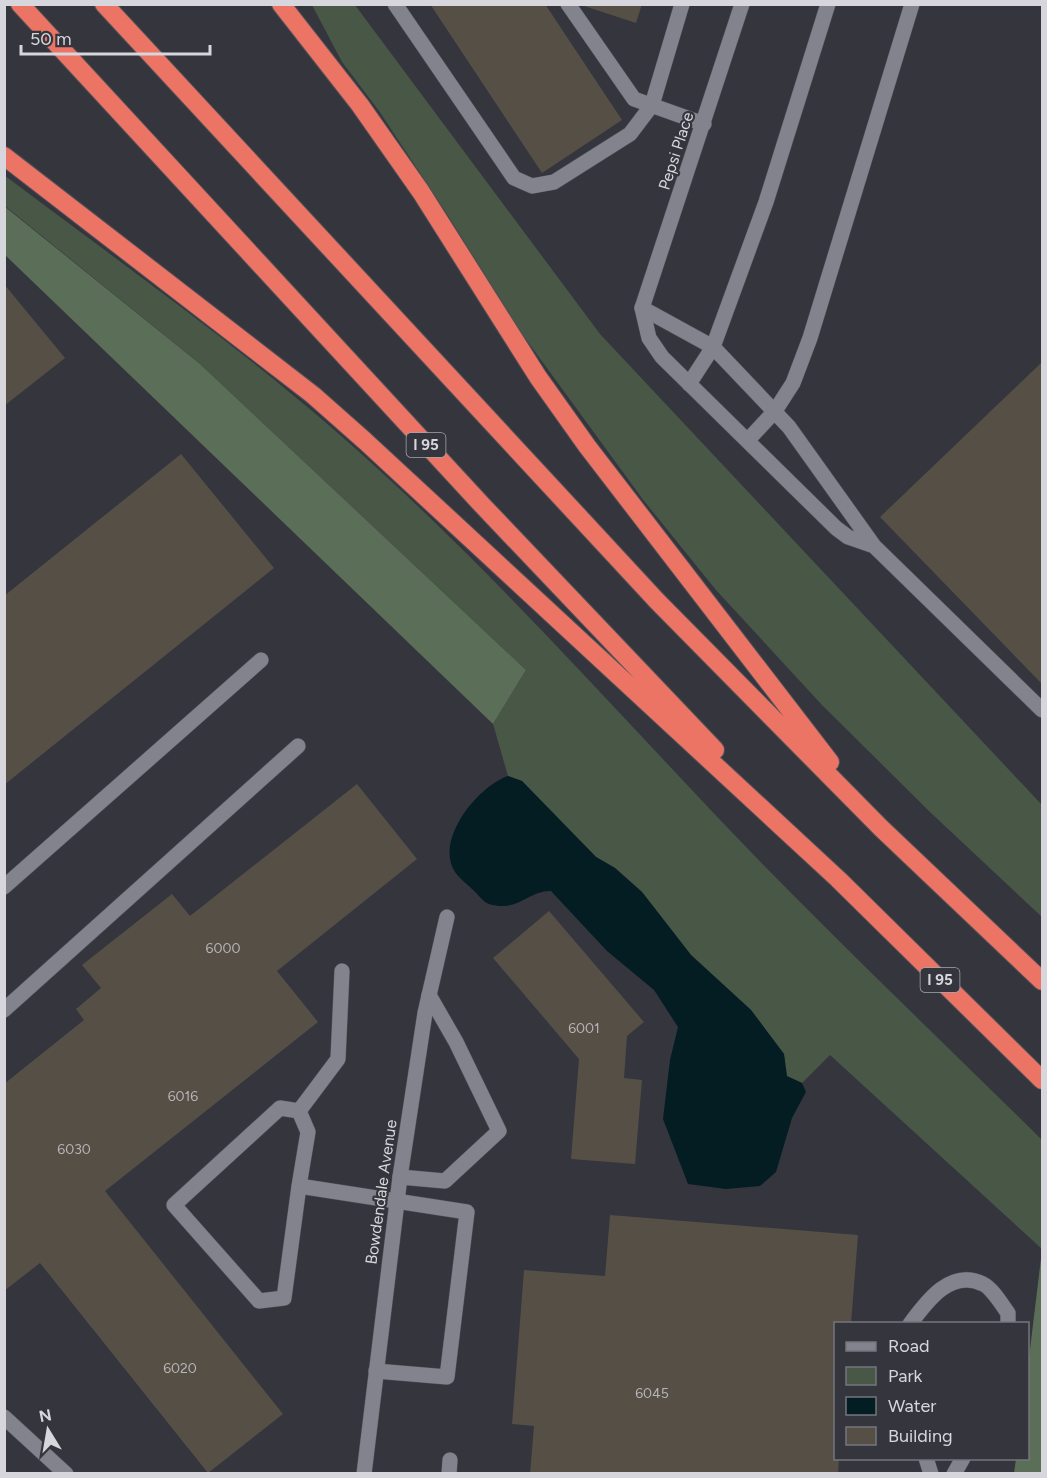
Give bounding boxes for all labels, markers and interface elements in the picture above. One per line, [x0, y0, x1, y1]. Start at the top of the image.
scale bar [21, 18, 210, 56]
text: 50 m [30, 28, 72, 50]
street label: Pepsi Place [654, 109, 698, 192]
road number: I 95 [406, 433, 446, 457]
house number: 6000 [206, 940, 240, 957]
road number: I 95 [920, 968, 960, 992]
house number: 6001 [568, 1020, 600, 1037]
house number: 6016 [168, 1088, 198, 1105]
street label: Bowdendale Avenue [361, 1118, 401, 1266]
house number: 6030 [57, 1141, 91, 1158]
legend [834, 1322, 1029, 1460]
text: Road [888, 1335, 929, 1357]
house number: 6020 [163, 1360, 197, 1377]
text: Park [888, 1365, 923, 1387]
house number: 6045 [635, 1385, 669, 1402]
text: Water [888, 1395, 936, 1417]
north arrow [18, 1400, 78, 1460]
text: N [37, 1405, 53, 1426]
text: Building [888, 1425, 953, 1447]

